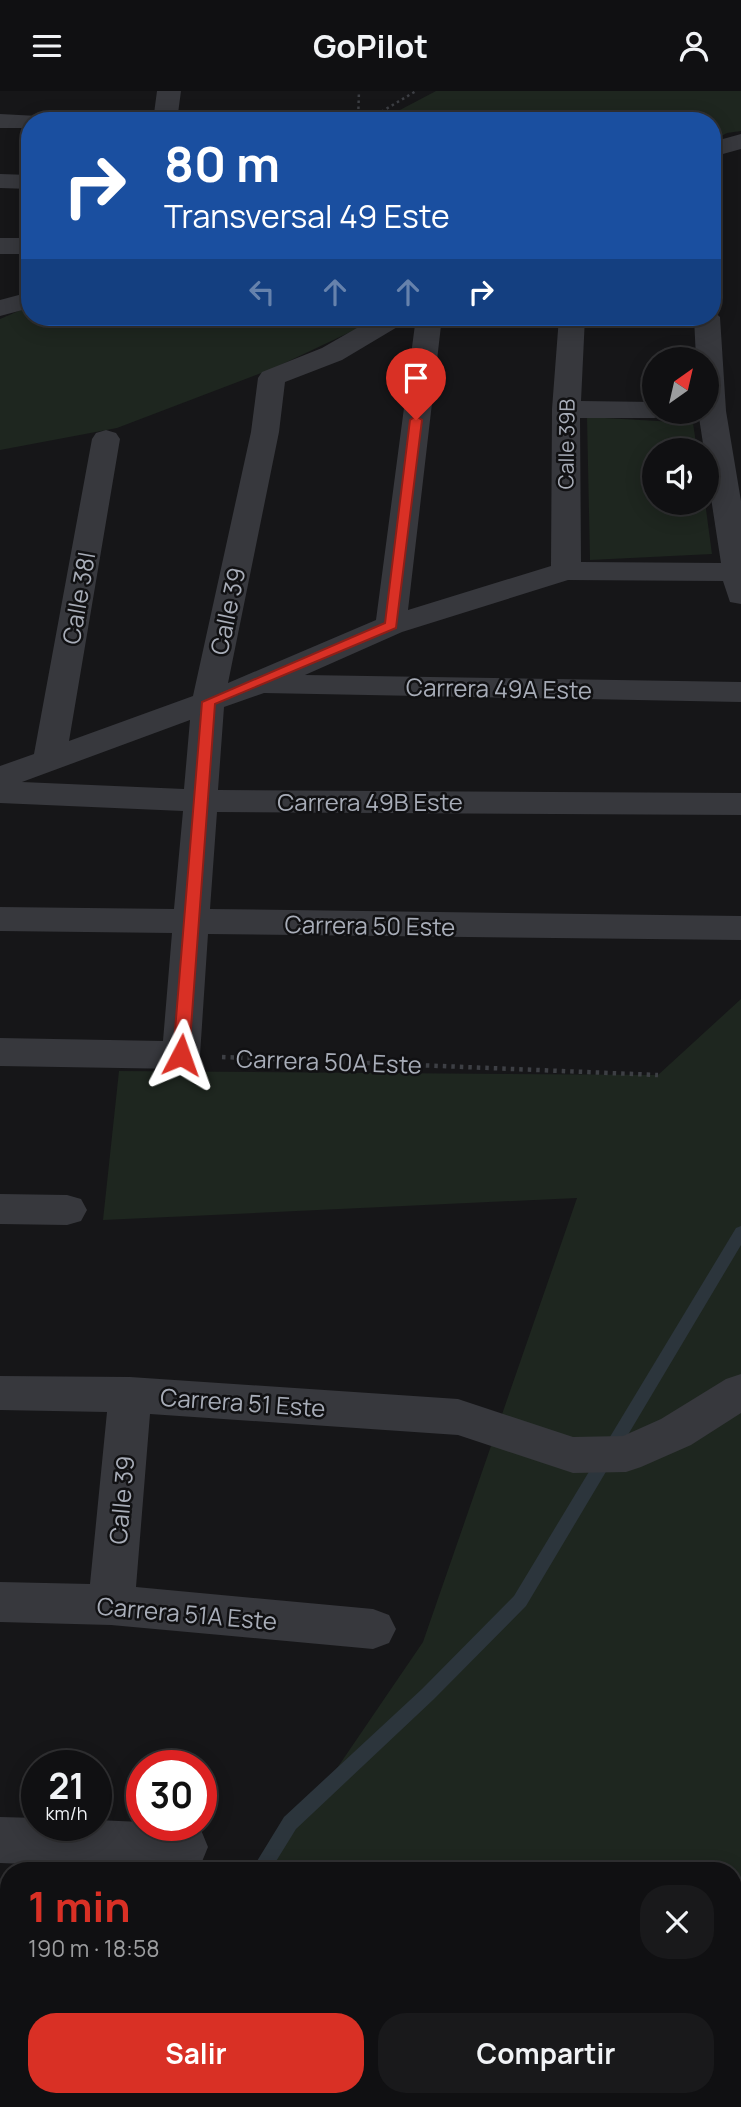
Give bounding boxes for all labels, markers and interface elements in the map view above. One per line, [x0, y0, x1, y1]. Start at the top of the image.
text: GoPilot [313, 24, 428, 68]
icon: menu [28, 27, 66, 65]
icon: person [675, 27, 713, 65]
text: 80 m [164, 130, 280, 197]
icon: right [49, 140, 140, 231]
text: Transversal 49 Este [164, 194, 450, 238]
icon: left [243, 273, 281, 311]
icon: ahead [316, 273, 354, 311]
icon: ahead [389, 273, 427, 311]
icon: right [462, 273, 500, 311]
north arrow [642, 347, 719, 423]
map controls [642, 347, 719, 515]
pin [386, 348, 446, 420]
icon: arrive [397, 359, 435, 397]
street label: Calle 39B [551, 398, 581, 489]
button: sound [642, 438, 719, 515]
street label: Calle 38I [54, 549, 102, 647]
street label: Calle 39 [202, 564, 252, 658]
street label: Carrera 49A Este [406, 670, 592, 706]
street label: Carrera 49B Este [277, 785, 463, 818]
street label: Carrera 50 Este [284, 907, 456, 943]
position arrow [144, 1018, 218, 1092]
street label: Carrera 50A Este [236, 1041, 422, 1081]
street label: Carrera 51 Este [159, 1380, 327, 1424]
street label: Calle 39 [101, 1454, 141, 1546]
street label: Carrera 51A Este [96, 1589, 278, 1637]
speed limit sign: 30 [126, 1750, 217, 1841]
text: 21 [48, 1762, 85, 1810]
text: km/h [46, 1801, 87, 1825]
text: 1 min [28, 1877, 131, 1935]
button: close [640, 1885, 714, 1959]
text: 190 m · 18:58 [28, 1932, 160, 1964]
button: Salir [28, 2013, 364, 2093]
button: Compartir [378, 2013, 714, 2093]

